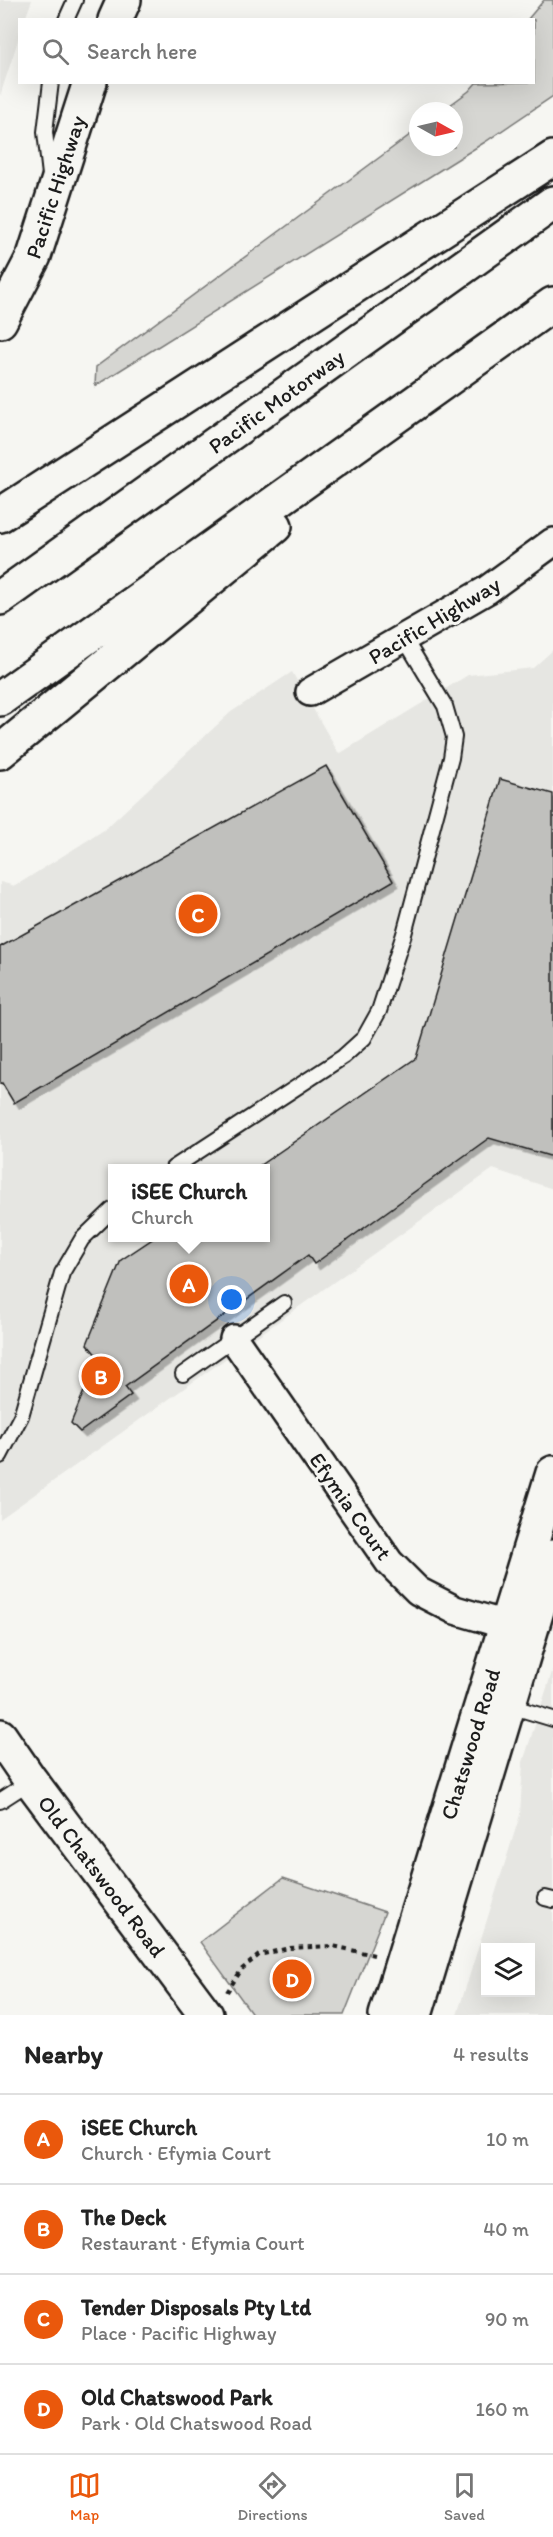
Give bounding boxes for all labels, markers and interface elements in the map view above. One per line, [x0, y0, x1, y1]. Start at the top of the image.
search box [18, 18, 535, 84]
icon: search [39, 35, 72, 68]
text: Search here [87, 38, 197, 65]
north arrow [409, 102, 463, 156]
street label: Pacific Highway [20, 112, 92, 262]
street label: Pacific Motorway [203, 343, 350, 460]
street label: Pacific Highway [363, 570, 506, 670]
pin: C [178, 892, 218, 936]
popup [108, 1164, 270, 1242]
text: iSEE Church [131, 1178, 247, 1205]
text: Church [131, 1205, 193, 1229]
pin: A [170, 1262, 208, 1306]
your location [217, 1285, 246, 1314]
pin: B [82, 1354, 120, 1398]
street label: Efymia Court [304, 1447, 398, 1565]
street label: Chatswood Road [435, 1665, 506, 1823]
street label: Old Chatswood Road [32, 1790, 171, 1963]
map controls [481, 1943, 535, 1997]
button: layers [481, 1943, 535, 1997]
pin: D [272, 1956, 312, 2002]
text: Nearby [24, 2038, 103, 2070]
text: 4 results [453, 2042, 529, 2066]
text: iSEE Church [81, 2114, 197, 2141]
text: A [37, 2127, 50, 2151]
text: 10 m [486, 2127, 529, 2151]
text: Church · Efymia Court [81, 2141, 271, 2165]
text: The Deck [81, 2204, 166, 2231]
text: B [37, 2217, 50, 2241]
text: 40 m [483, 2217, 529, 2241]
text: Restaurant · Efymia Court [81, 2231, 305, 2255]
text: Tender Disposals Pty Ltd [81, 2294, 311, 2321]
text: C [37, 2307, 50, 2331]
text: 90 m [485, 2307, 529, 2331]
text: Place · Pacific Highway [81, 2321, 276, 2345]
text: Old Chatswood Park [81, 2384, 273, 2411]
text: D [37, 2397, 50, 2421]
text: 160 m [476, 2397, 529, 2421]
text: Park · Old Chatswood Road [81, 2411, 312, 2435]
tab: Map [68, 2469, 101, 2524]
tab: Directions [237, 2469, 308, 2524]
tab: Saved [444, 2469, 485, 2524]

